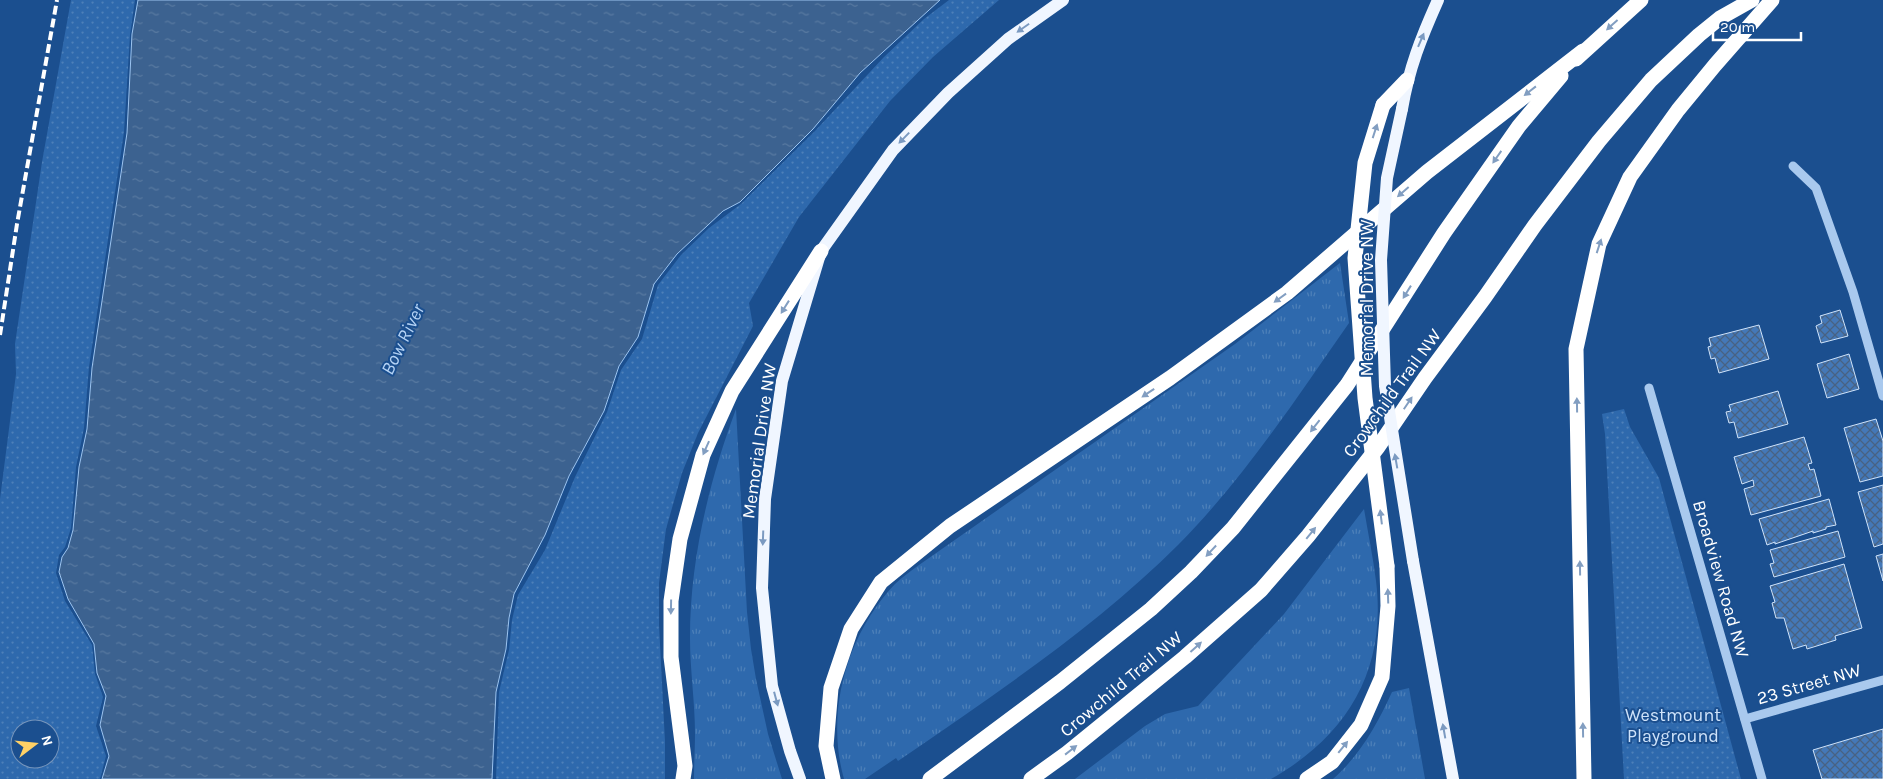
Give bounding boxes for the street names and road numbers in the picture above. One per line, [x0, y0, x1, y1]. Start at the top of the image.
street label: Memorial Drive NW [1356, 220, 1378, 376]
street label: Crowchild Trail NW [1338, 325, 1446, 461]
street label: Memorial Drive NW [737, 362, 781, 520]
street label: Broadview Road NW [1688, 498, 1754, 660]
street label: Crowchild Trail NW [1055, 626, 1187, 742]
street label: 23 Street NW [1754, 659, 1864, 709]

